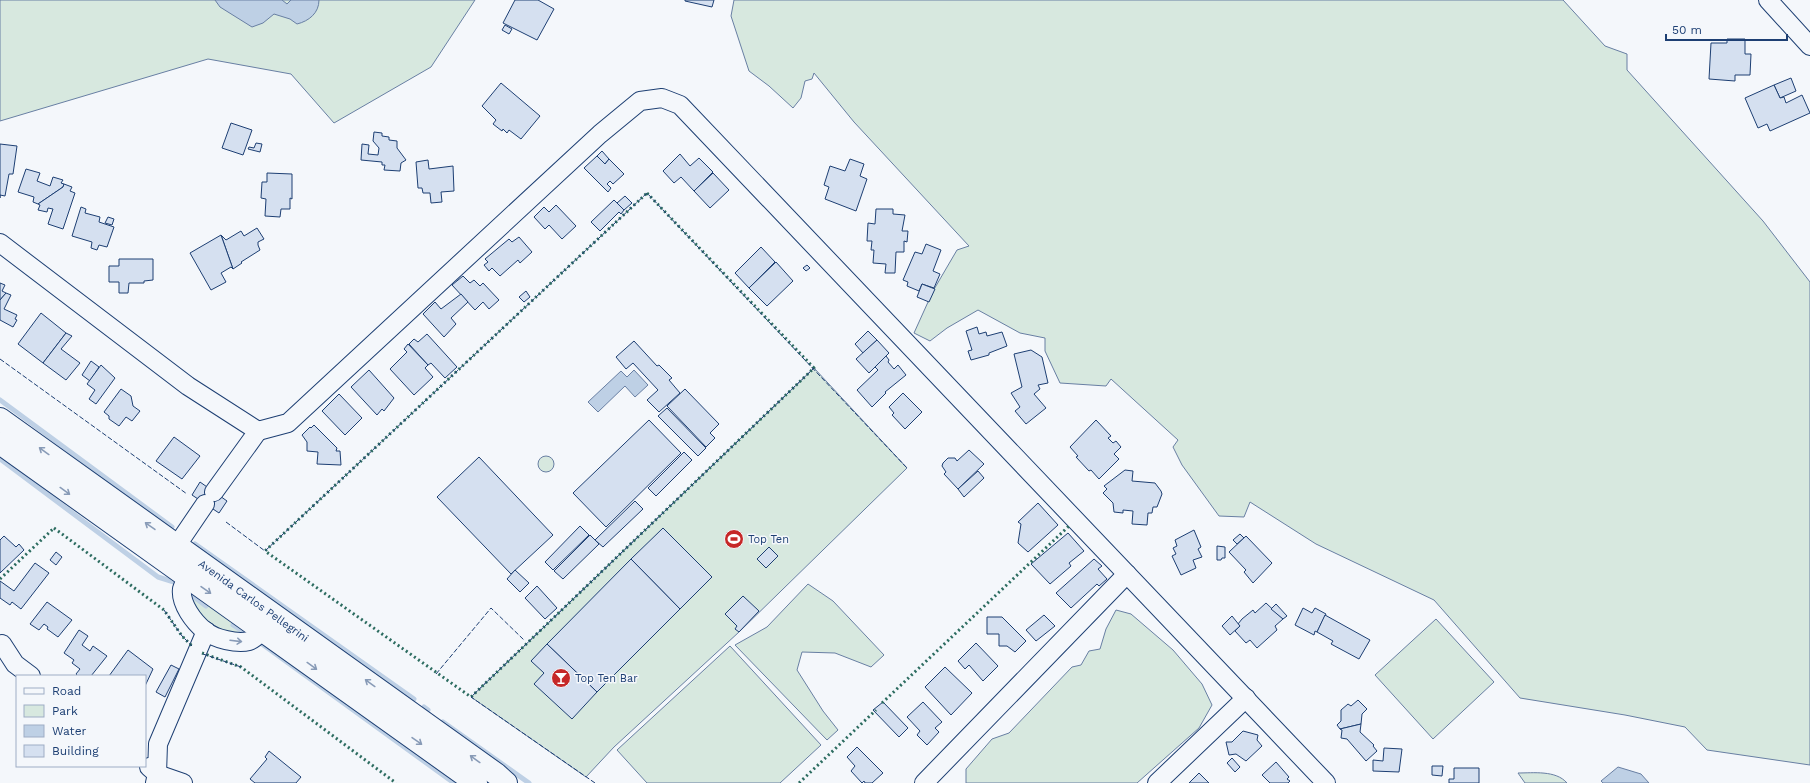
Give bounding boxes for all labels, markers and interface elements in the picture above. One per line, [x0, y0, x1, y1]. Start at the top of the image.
scale bar [1666, 16, 1787, 42]
text: 50 m [1672, 23, 1702, 37]
one-way arrow [39, 447, 50, 455]
one-way arrow [60, 487, 71, 495]
one-way arrow [145, 522, 156, 530]
sports icon: Top Ten [723, 528, 745, 550]
place label: Top Ten [748, 533, 789, 546]
street label: Avenida Carlos Pellegrini [196, 557, 311, 644]
one-way arrow [200, 586, 211, 594]
one-way arrow [229, 637, 242, 645]
one-way arrow [306, 661, 317, 670]
bar icon: Top Ten Bar [550, 667, 572, 689]
place label: Top Ten Bar [575, 672, 638, 685]
legend [16, 675, 146, 767]
one-way arrow [365, 679, 376, 687]
text: Road [52, 684, 81, 698]
text: Park [52, 704, 78, 718]
text: Water [52, 724, 87, 738]
one-way arrow [412, 737, 423, 746]
text: Building [52, 744, 99, 758]
one-way arrow [470, 755, 481, 763]

